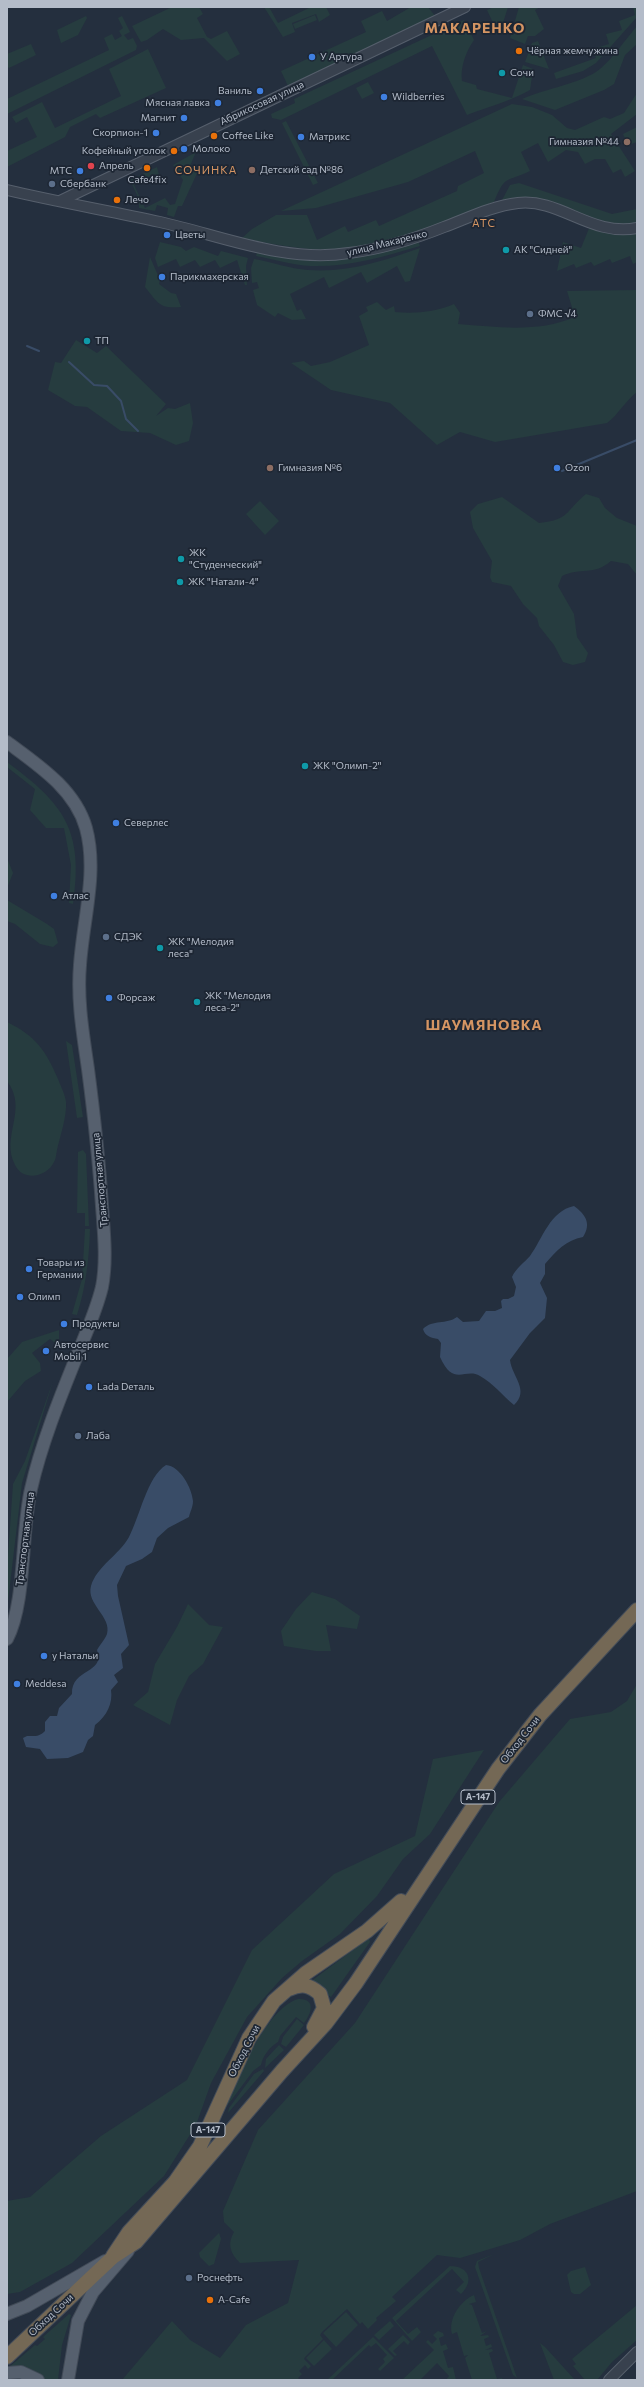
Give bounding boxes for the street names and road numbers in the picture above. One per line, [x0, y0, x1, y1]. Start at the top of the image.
street label: Абрикосовая улица [218, 78, 306, 128]
street label: улица Макаренко [346, 227, 428, 259]
street label: Транспортная улица [90, 1132, 110, 1228]
street label: Транспортная улица [13, 1491, 37, 1587]
street label: Обход Сочи [498, 1714, 542, 1766]
road number: А-147 [461, 1790, 495, 1804]
street label: Обход Сочи [226, 2023, 262, 2079]
road number: А-147 [191, 2123, 225, 2137]
street label: Обход Сочи [26, 2291, 76, 2339]

